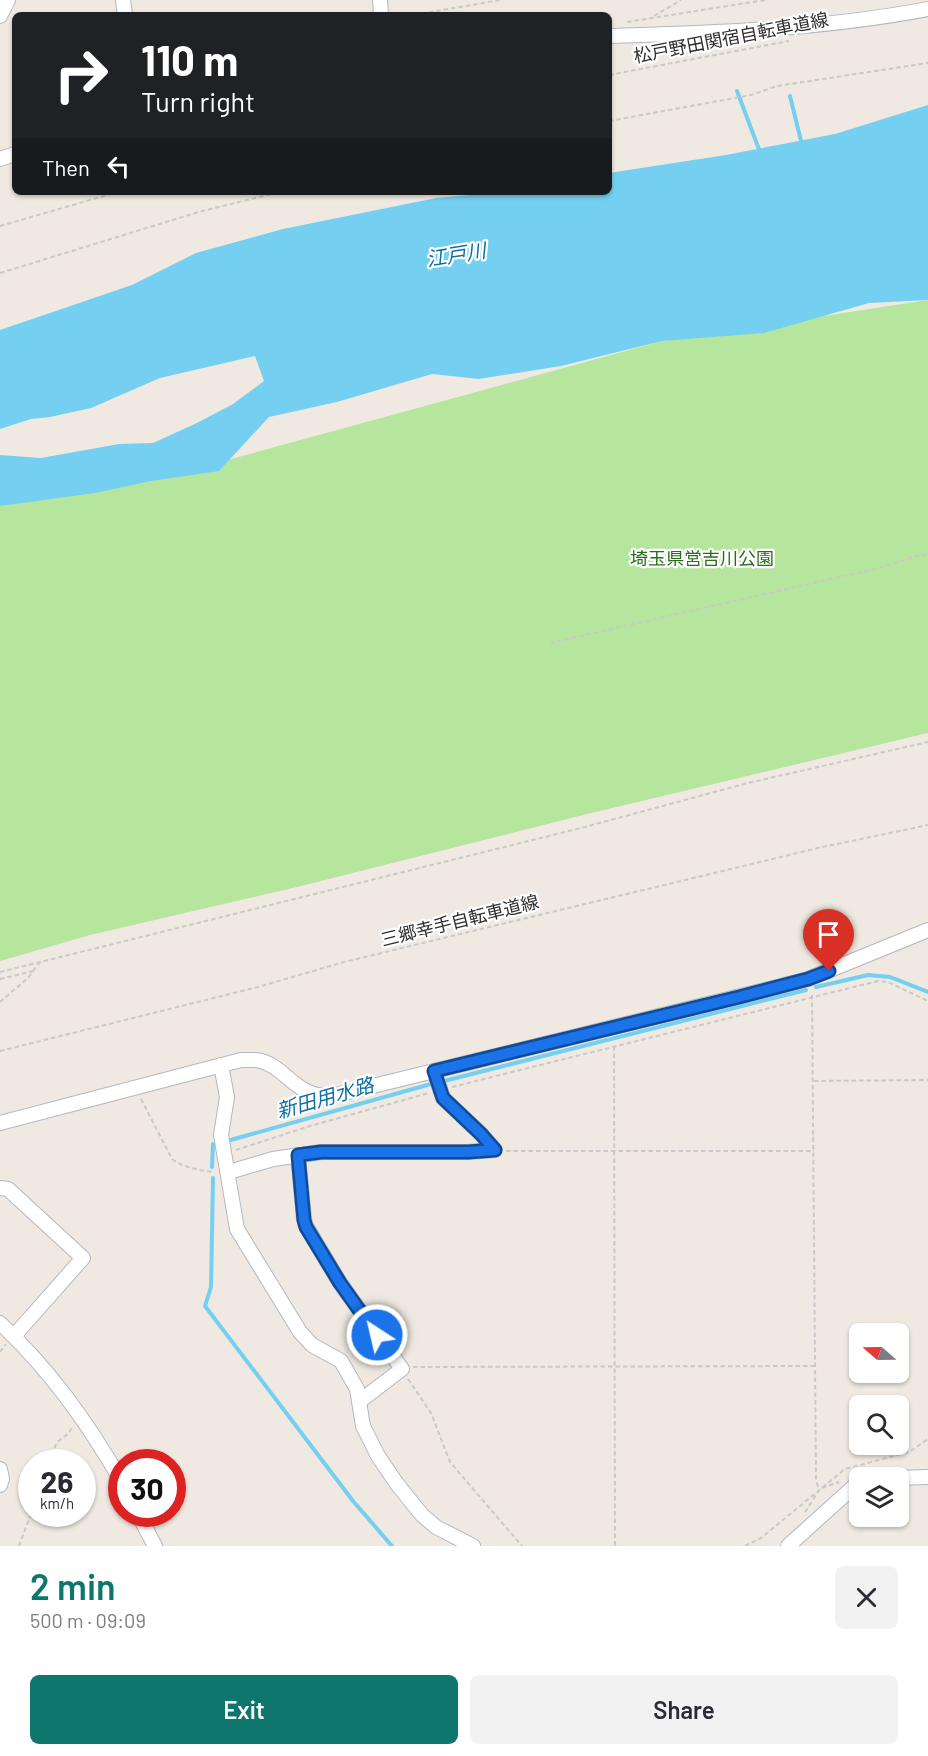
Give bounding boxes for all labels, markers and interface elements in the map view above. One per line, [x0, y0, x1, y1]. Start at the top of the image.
street label: 松戸野田関宿自転車道線 [632, 7, 830, 67]
text: 110 m [141, 34, 238, 84]
icon: right [42, 36, 120, 114]
text: Turn right [141, 85, 255, 117]
icon: left [102, 150, 135, 183]
text: Then [42, 154, 90, 180]
water label: 江戸川 [424, 237, 489, 271]
park label: 埼玉県営吉川公園 [630, 547, 774, 569]
street label: 三郷幸手自転車道線 [379, 890, 541, 950]
pin [803, 909, 854, 971]
icon: arrive [812, 918, 845, 951]
water label: 新田用水路 [273, 1071, 378, 1122]
position arrow [345, 1303, 409, 1367]
north arrow [849, 1323, 909, 1383]
map controls [849, 1323, 909, 1527]
button: search [849, 1395, 909, 1455]
speed limit sign: 30 [108, 1449, 186, 1527]
text: 26 [41, 1463, 73, 1499]
button: layers [849, 1467, 909, 1527]
text: km/h [40, 1494, 74, 1512]
text: 2 min [30, 1564, 116, 1607]
button: close [835, 1566, 898, 1629]
text: 500 m · 09:09 [30, 1608, 146, 1632]
button: Exit [30, 1675, 458, 1744]
button: Share [470, 1675, 898, 1744]

